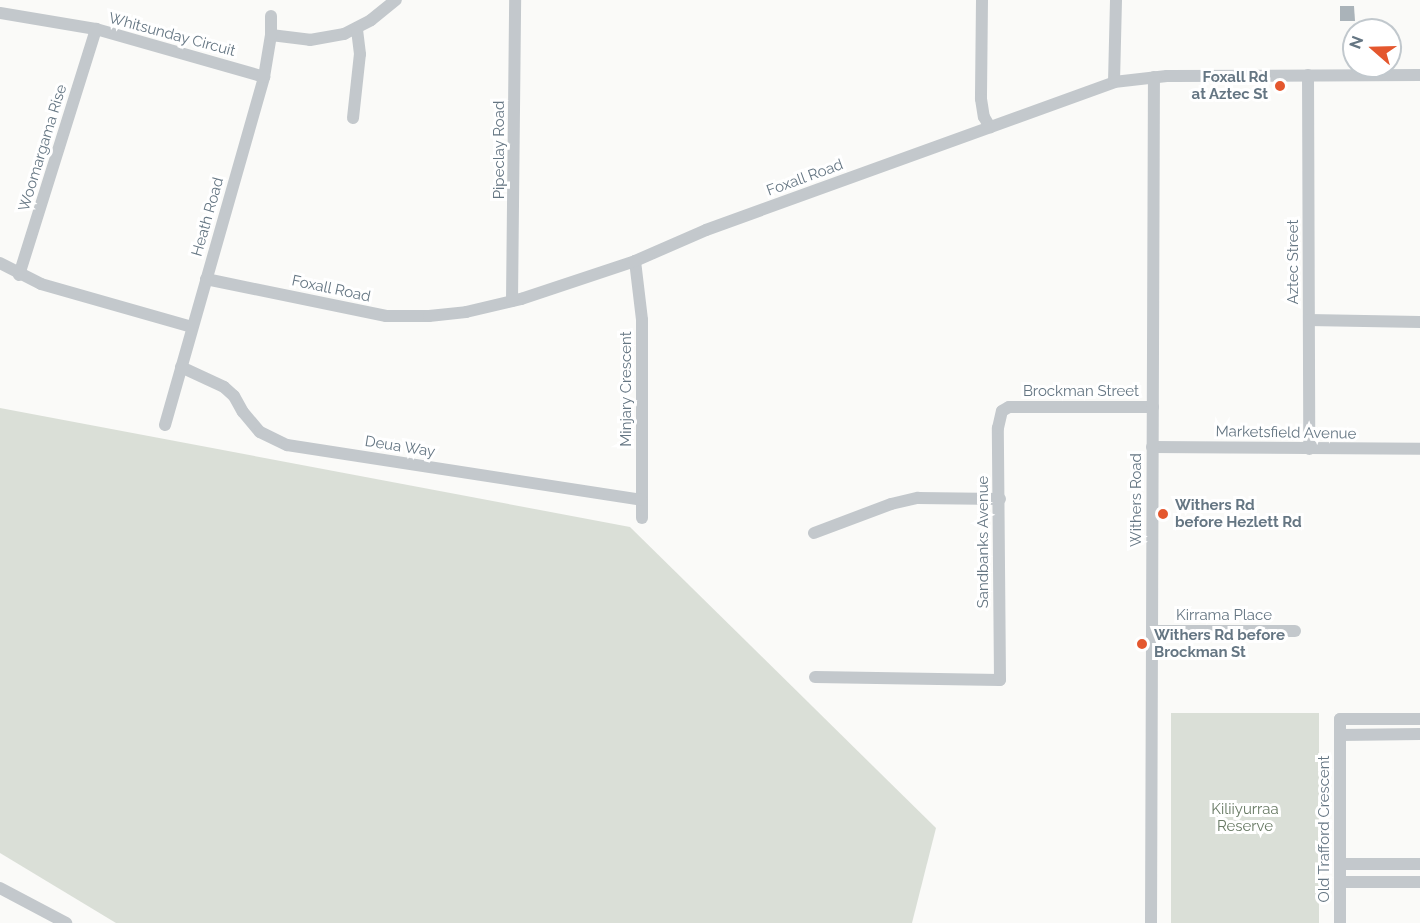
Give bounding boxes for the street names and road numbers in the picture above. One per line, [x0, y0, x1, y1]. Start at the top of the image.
street label: Whitsunday Circuit [106, 9, 238, 61]
street label: Woomargama Rise [15, 82, 71, 214]
street label: Pipeclay Road [491, 101, 509, 199]
street label: Foxall Road [764, 156, 846, 200]
street label: Heath Road [188, 175, 228, 259]
street label: Aztec Street [1285, 220, 1303, 304]
street label: Foxall Road [290, 272, 372, 306]
street label: Minjary Crescent [618, 331, 636, 447]
street label: Brockman Street [1023, 383, 1139, 401]
street label: Marketsfield Avenue [1215, 423, 1357, 443]
street label: Deua Way [363, 433, 437, 461]
street label: Withers Road [1128, 453, 1146, 547]
street label: Sandbanks Avenue [975, 475, 993, 609]
street label: Kirrama Place [1176, 607, 1272, 625]
street label: Old Trafford Crescent [1316, 755, 1334, 903]

